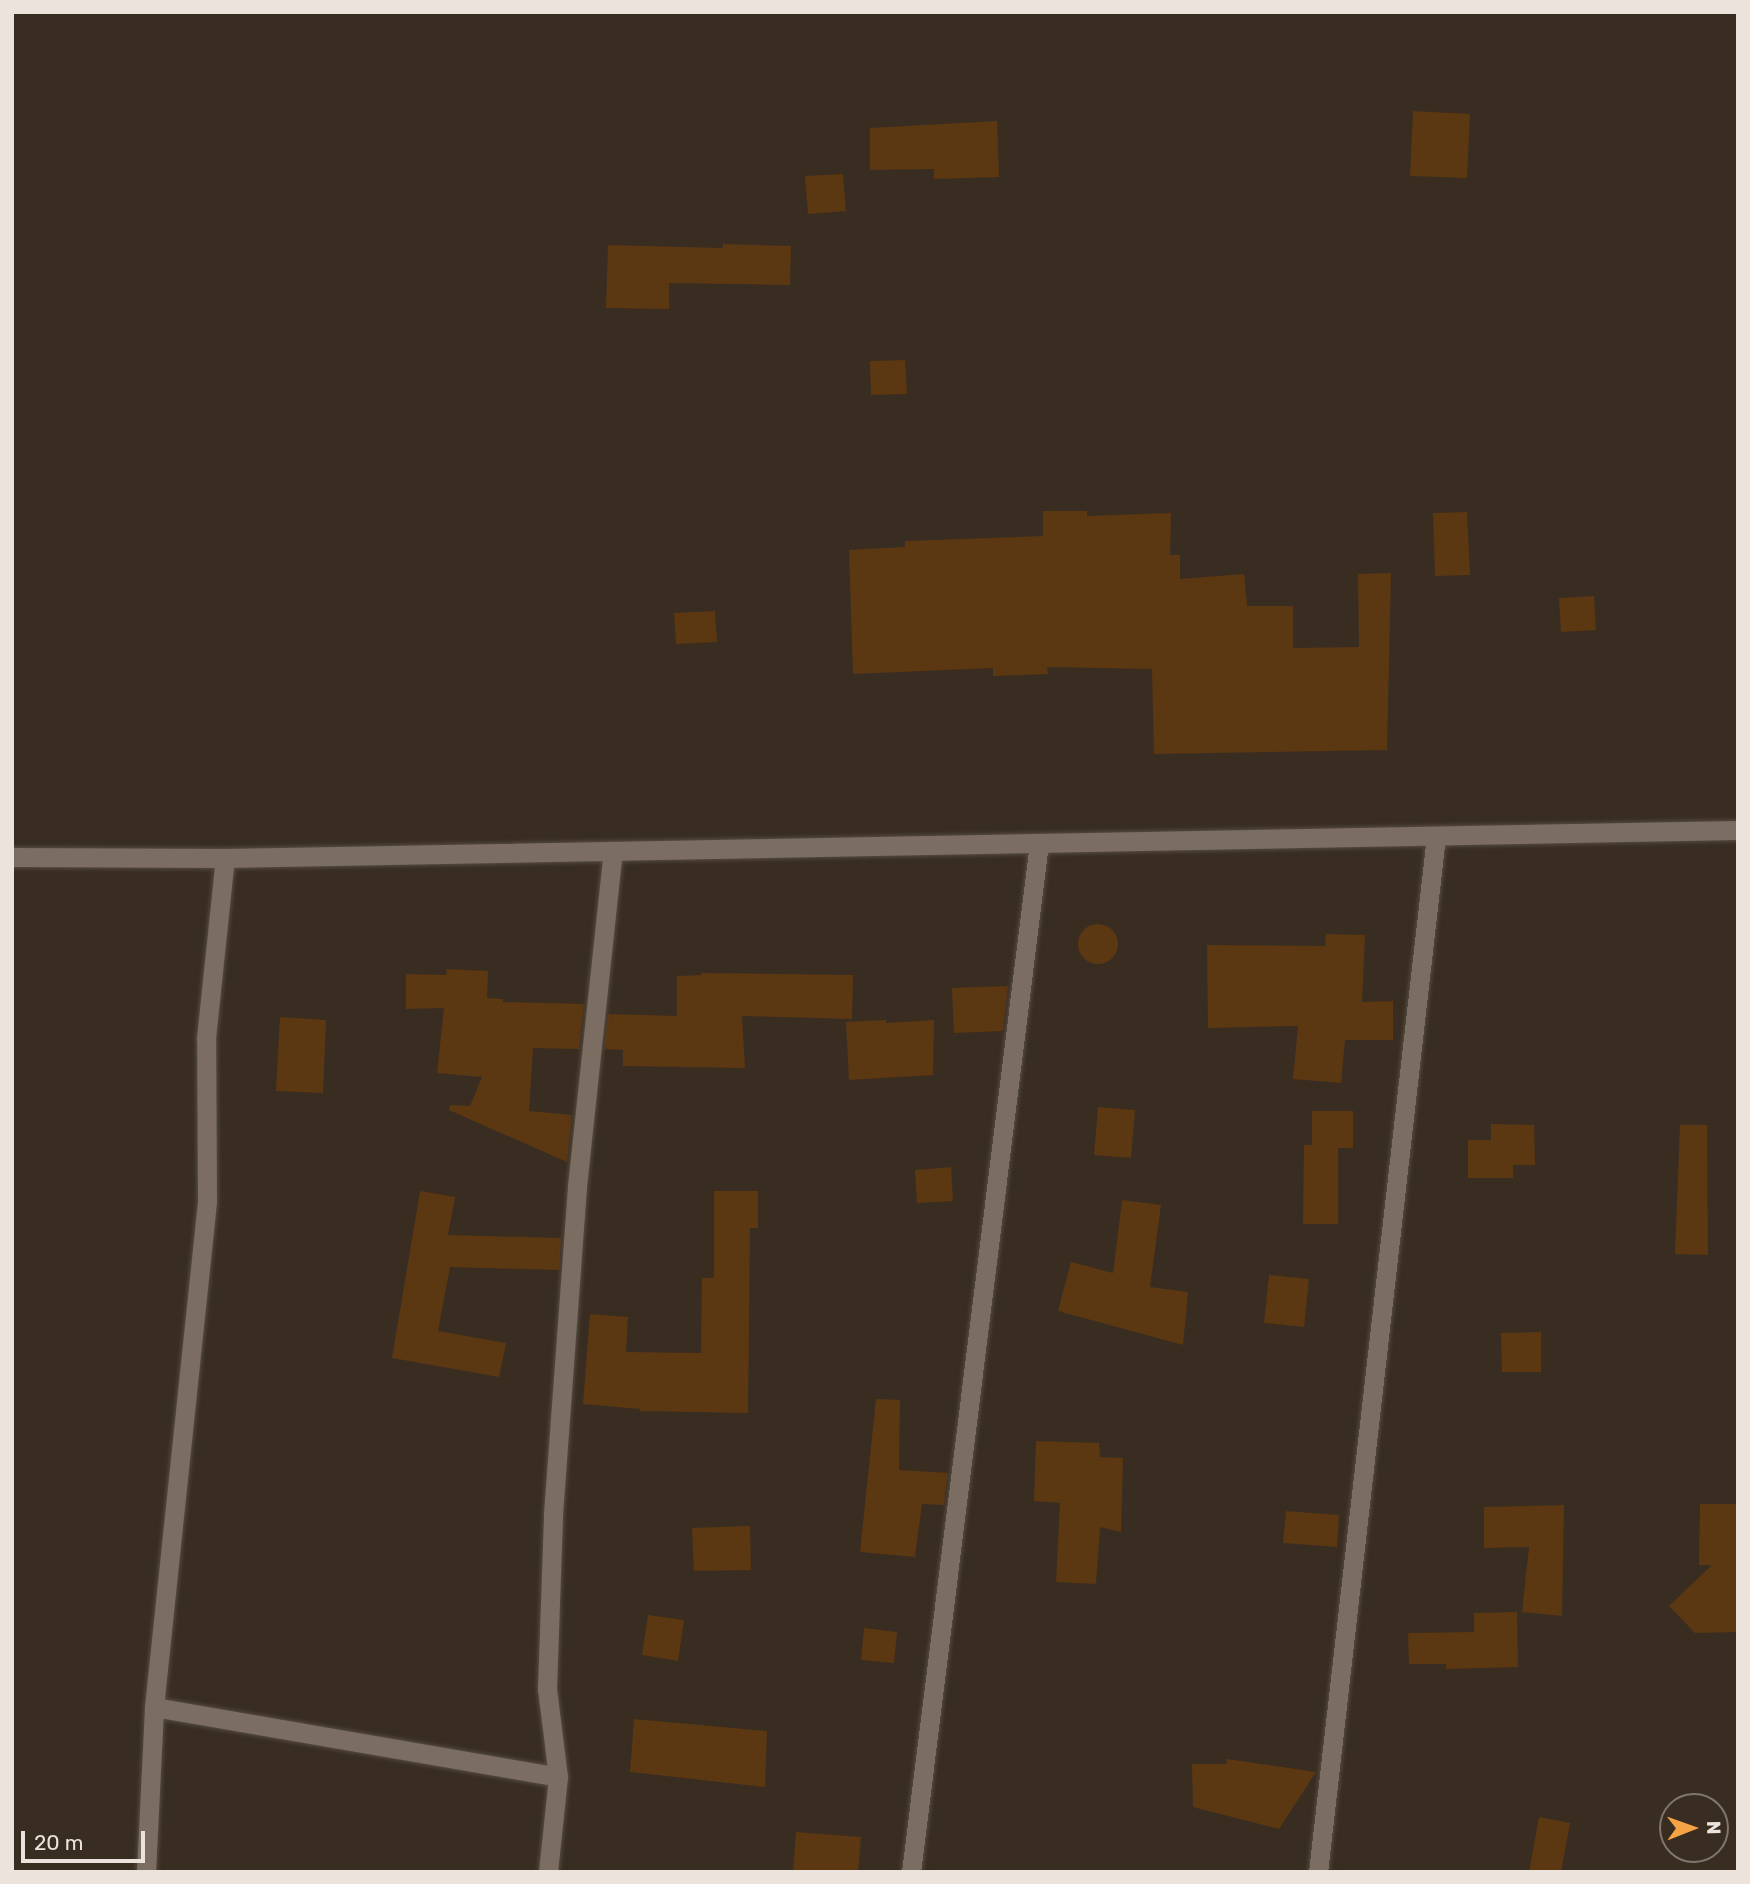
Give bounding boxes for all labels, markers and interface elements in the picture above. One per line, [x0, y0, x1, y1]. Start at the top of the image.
north arrow [1659, 1793, 1729, 1863]
scale bar [24, 1818, 149, 1862]
text: N [1702, 1821, 1725, 1835]
text: 20 m [34, 1830, 83, 1855]

